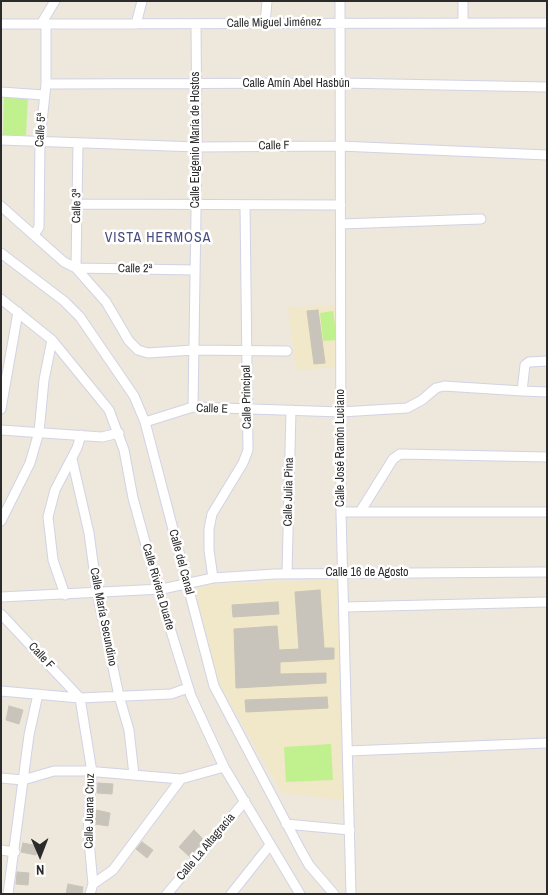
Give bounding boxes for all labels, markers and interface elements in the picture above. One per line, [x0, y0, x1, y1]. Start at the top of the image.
street label: Calle Miguel Jiménez [227, 15, 321, 31]
street label: Calle Eugenio María de Hostos [189, 72, 203, 208]
street label: Calle Amín Abel Hasbún [242, 77, 350, 91]
street label: Calle 5ª [33, 112, 49, 148]
street label: Calle F [258, 139, 290, 153]
street label: Calle 3ª [70, 189, 84, 223]
district label: VISTA HERMOSA [103, 230, 213, 246]
street label: Calle 2ª [118, 262, 152, 276]
street label: Calle Principal [239, 365, 255, 429]
street label: Calle José Ramón Luciano [334, 389, 348, 507]
street label: Calle E [196, 401, 228, 417]
street label: Calle Julia Pina [281, 457, 297, 527]
street label: Calle del Canal [165, 528, 197, 596]
street label: Calle Riviera Duarte [139, 542, 177, 632]
street label: Calle María Secundino [86, 566, 120, 668]
street label: Calle 16 de Agosto [325, 566, 409, 580]
street label: Calle F [25, 640, 57, 672]
street label: Calle Juana Cruz [82, 773, 98, 849]
street label: Calle La Altagracia [174, 811, 238, 883]
north arrow [15, 830, 65, 880]
text: N [36, 861, 45, 879]

